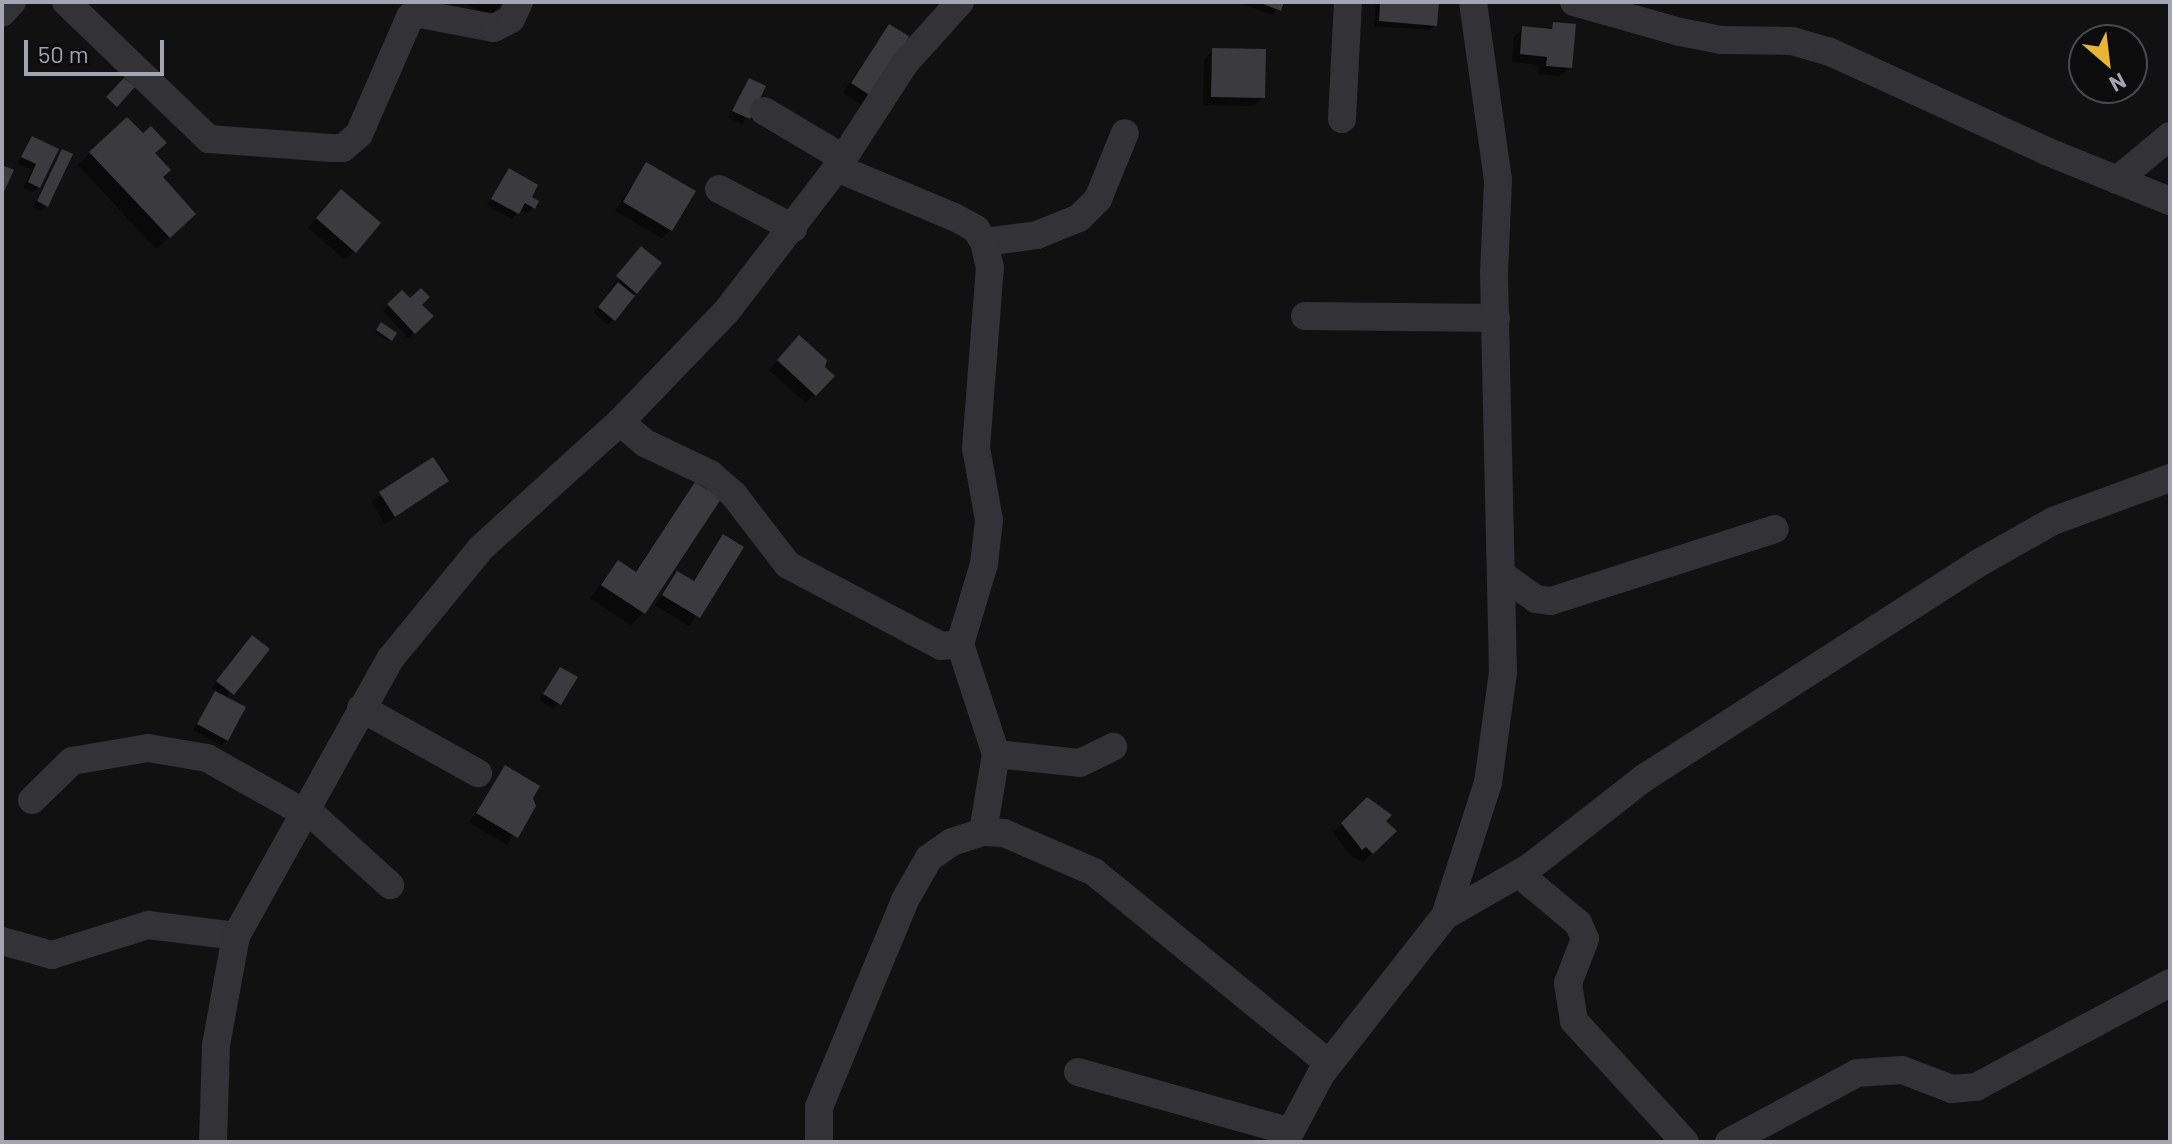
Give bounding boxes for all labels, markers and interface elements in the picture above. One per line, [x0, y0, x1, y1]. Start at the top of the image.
scale bar [28, 24, 168, 74]
north arrow [2068, 24, 2148, 104]
text: 50 m [38, 39, 89, 68]
text: N [2106, 69, 2131, 98]

